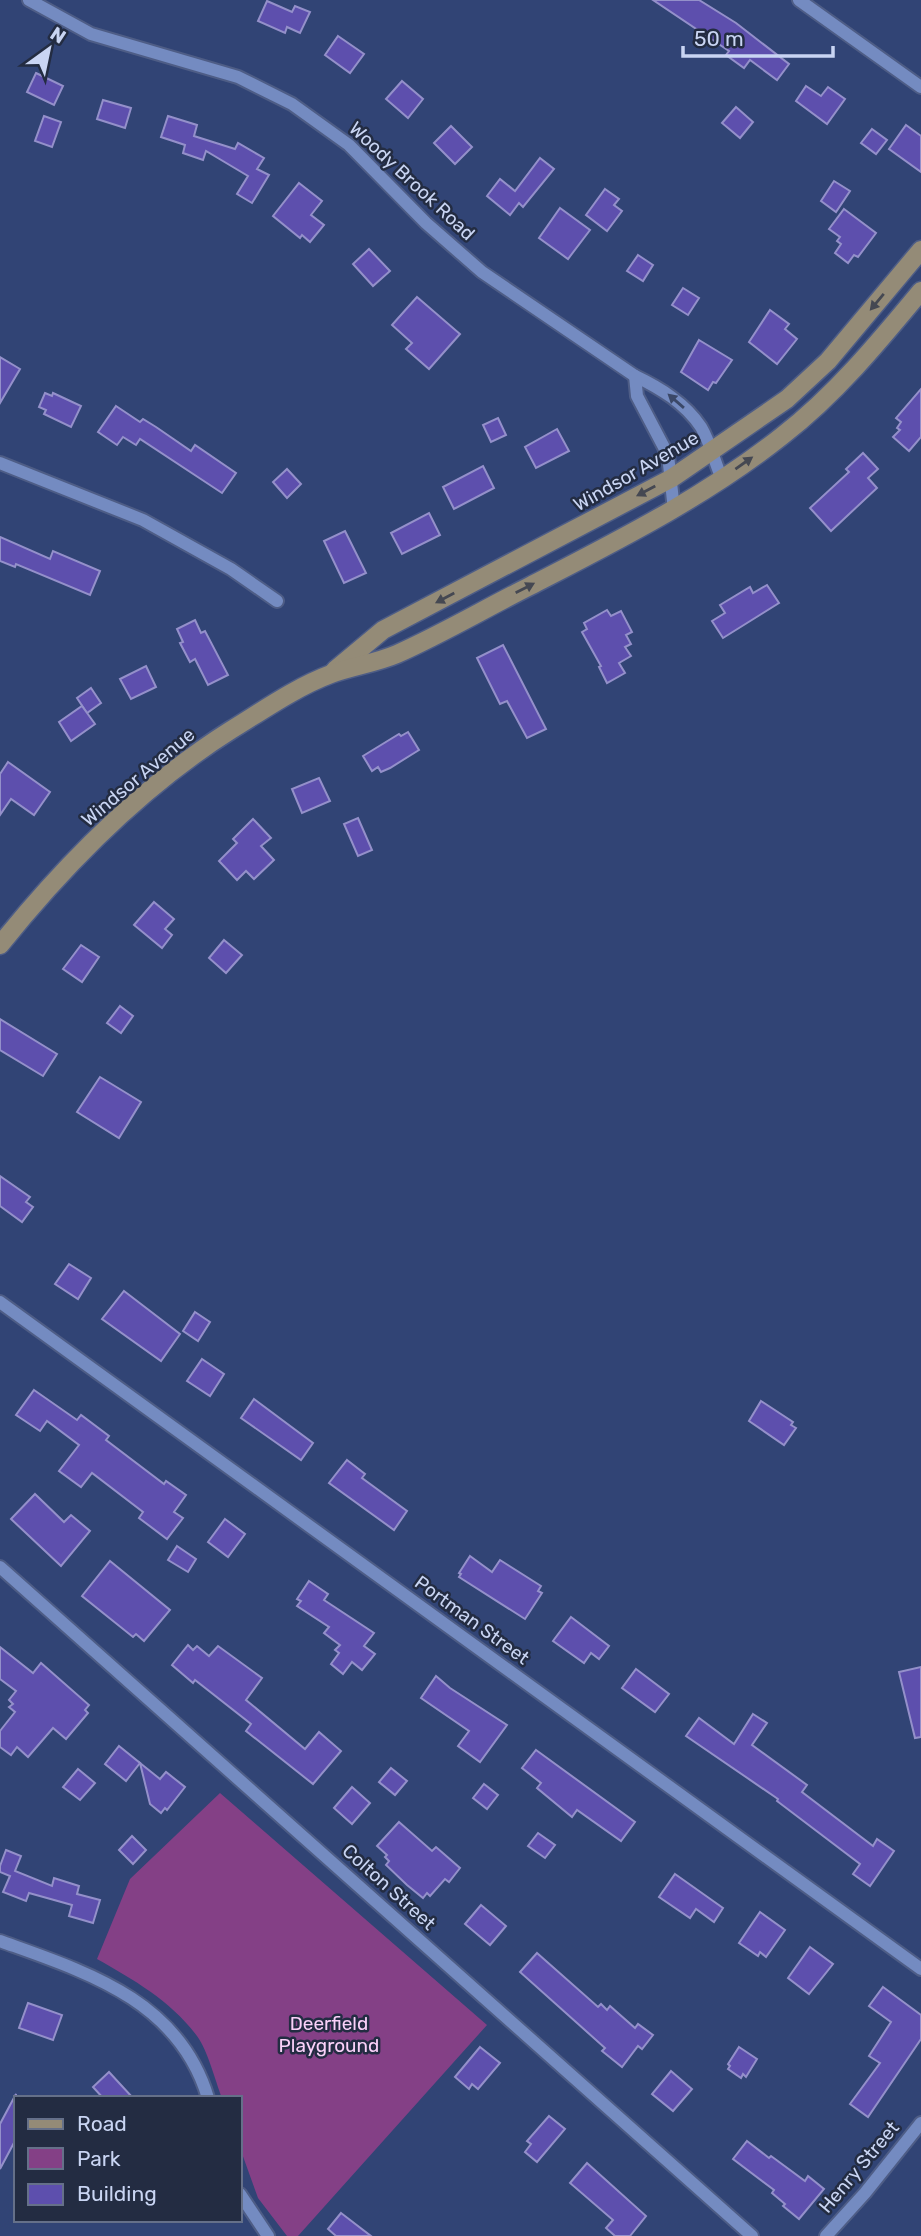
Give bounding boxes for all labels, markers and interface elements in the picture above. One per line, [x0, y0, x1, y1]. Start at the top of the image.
north arrow [14, 14, 84, 84]
scale bar [683, 14, 834, 58]
text: N [46, 22, 70, 49]
text: 50 m [694, 26, 744, 51]
street label: Woody Brook Road [344, 117, 480, 245]
one-way arrow [870, 294, 885, 311]
one-way arrow [667, 393, 685, 409]
street label: Windsor Avenue [569, 426, 703, 516]
one-way arrow [735, 456, 753, 470]
one-way arrow [636, 485, 656, 497]
one-way arrow [516, 582, 535, 594]
one-way arrow [435, 592, 455, 603]
street label: Windsor Avenue [77, 723, 199, 831]
street label: Portman Street [410, 1571, 534, 1670]
street label: Colton Street [338, 1839, 441, 1935]
park label: Deerfield Playground [279, 2012, 379, 2057]
legend [14, 2096, 242, 2222]
text: Road [77, 2111, 127, 2136]
street label: Henry Street [814, 2116, 904, 2217]
text: Park [77, 2146, 121, 2171]
text: Building [77, 2181, 157, 2206]

